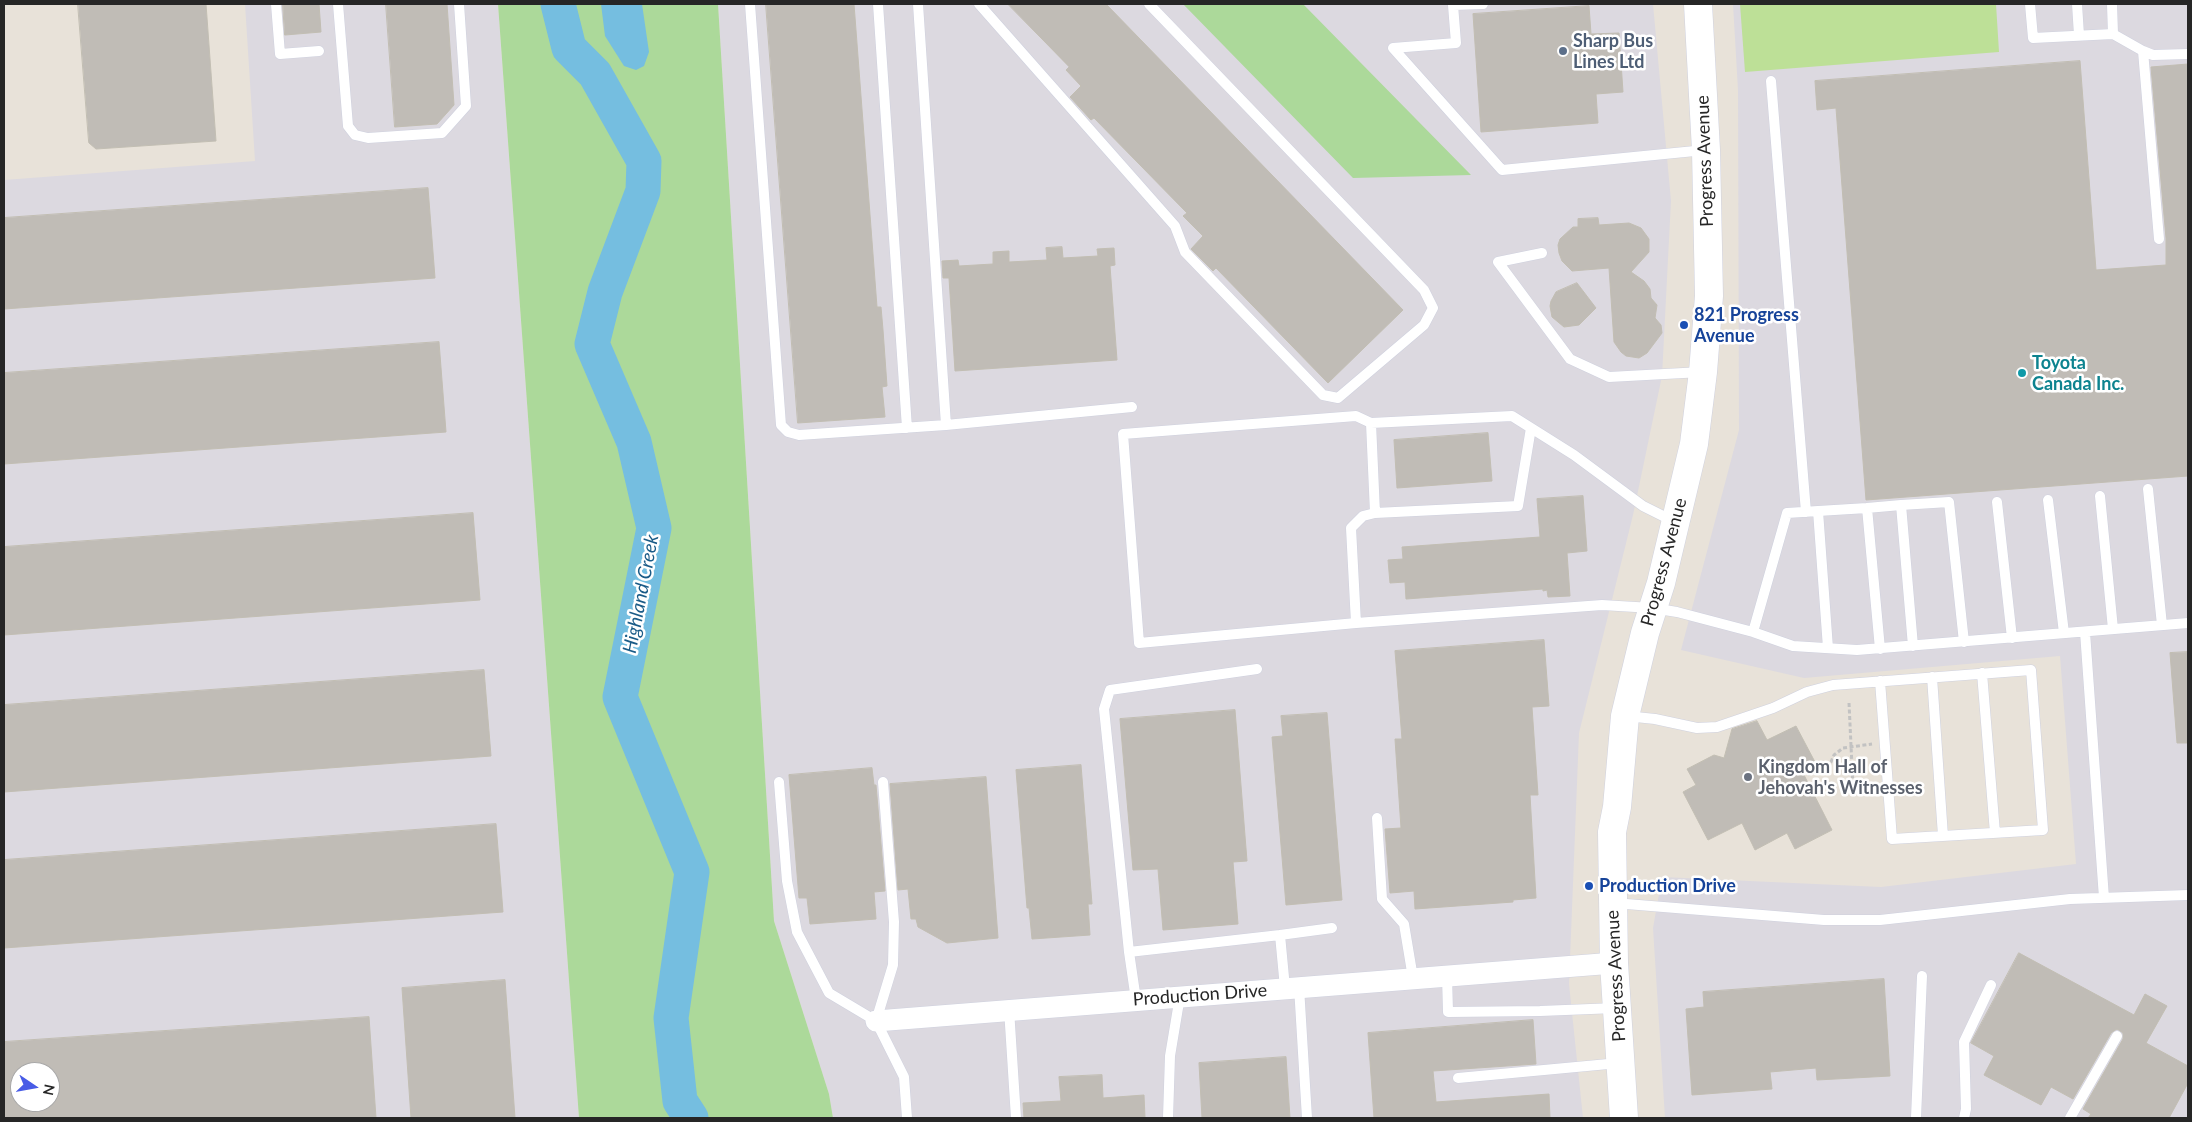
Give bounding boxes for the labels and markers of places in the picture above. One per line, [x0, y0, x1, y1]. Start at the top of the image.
place label: Sharp Bus Lines Ltd [1573, 30, 1653, 72]
marker: Sharp Bus Lines Ltd [1557, 45, 1569, 57]
place label: 821 Progress Avenue [1694, 304, 1799, 346]
marker: 821 Progress Avenue [1678, 319, 1690, 331]
place label: Toyota Canada Inc. [2032, 352, 2124, 394]
marker: Toyota Canada Inc. [2016, 367, 2028, 379]
place label: Kingdom Hall of Jehovah's Witnesses [1758, 756, 1923, 799]
marker: Kingdom Hall of Jehovah's Witnesses [1742, 771, 1754, 783]
place label: Production Drive [1599, 875, 1736, 897]
marker: Production Drive [1583, 880, 1595, 892]

